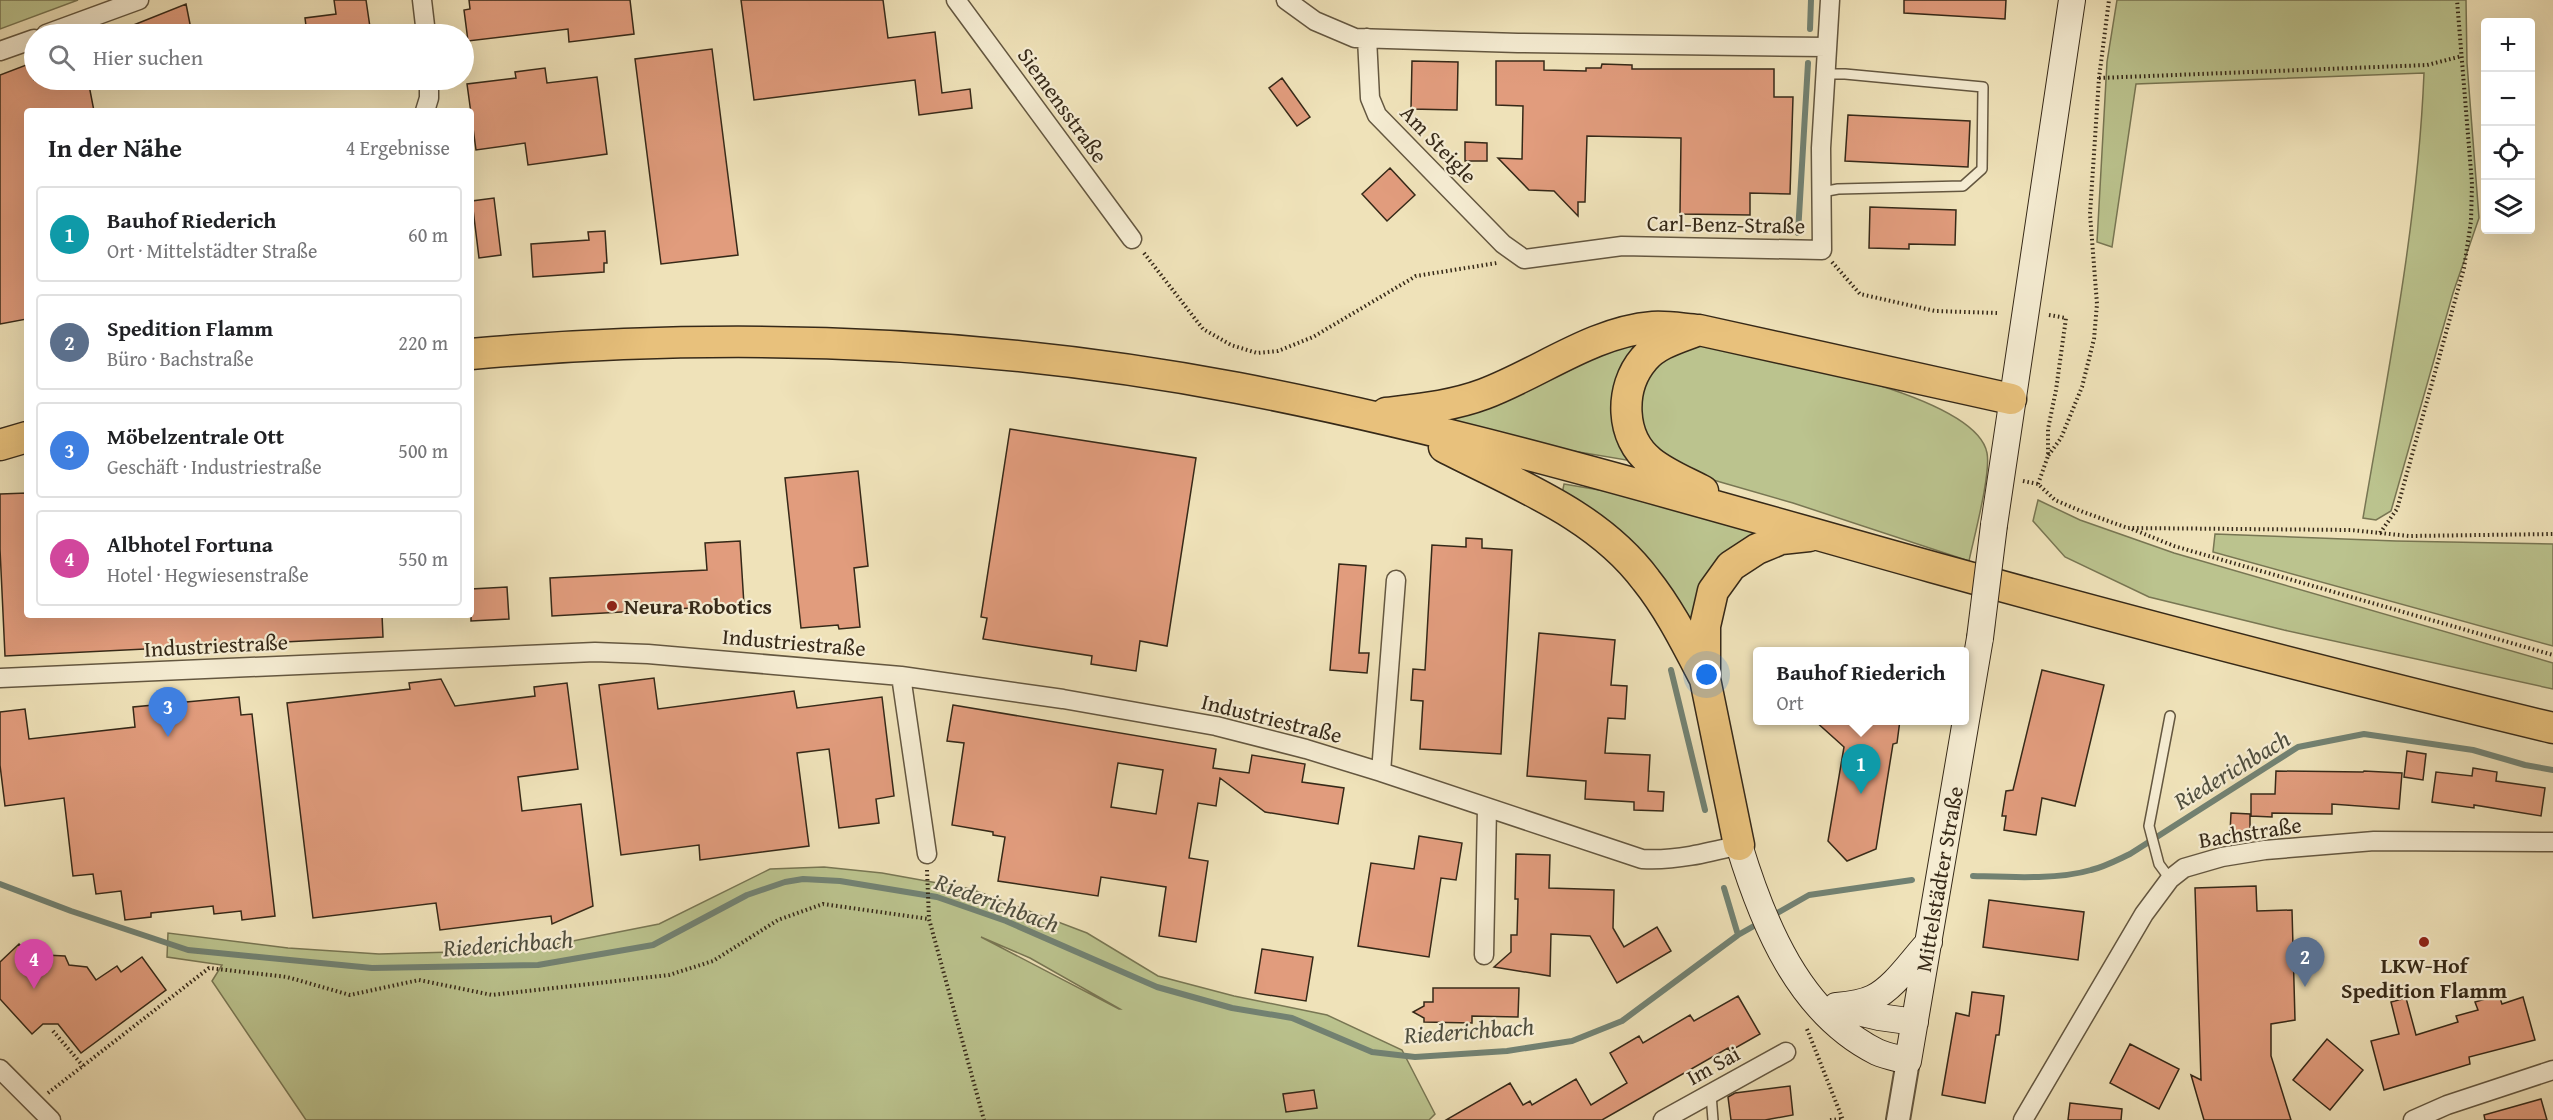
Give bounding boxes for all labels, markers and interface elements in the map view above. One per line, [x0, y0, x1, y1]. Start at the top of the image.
map controls [2481, 18, 2535, 234]
button: + [2481, 18, 2535, 72]
search box [24, 24, 474, 90]
icon: search [45, 41, 78, 74]
text: Hier suchen [93, 41, 203, 73]
street label: Siemensstraße [1010, 41, 1116, 169]
button: − [2481, 72, 2535, 126]
street label: Am Steigle [1393, 97, 1485, 191]
button: locate [2481, 126, 2535, 180]
text: In der Nähe [48, 128, 182, 167]
text: 4 Ergebnisse [346, 133, 450, 162]
button: layers [2481, 180, 2535, 234]
text: Bauhof Riederich [107, 204, 276, 236]
street label: Carl-Benz-Straße [1646, 207, 1806, 241]
text: 1 [64, 220, 75, 249]
text: 60 m [408, 220, 448, 249]
text: Ort · Mittelstädter Straße [107, 236, 317, 265]
text: Spedition Flamm [107, 312, 273, 344]
text: 2 [64, 328, 75, 357]
text: 220 m [398, 328, 448, 357]
text: Büro · Bachstraße [107, 344, 254, 373]
text: Möbelzentrale Ott [107, 420, 284, 452]
text: 3 [64, 436, 75, 465]
text: 500 m [398, 436, 448, 465]
text: Geschäft · Industriestraße [107, 452, 322, 481]
text: Albhotel Fortuna [107, 528, 273, 560]
text: 4 [64, 544, 75, 573]
text: 550 m [398, 544, 448, 573]
text: Hotel · Hegwiesenstraße [107, 560, 309, 589]
place label: Neura Robotics [624, 590, 772, 622]
marker: Neura Robotics [605, 599, 619, 613]
street label: Industriestraße [721, 620, 867, 664]
street label: Industriestraße [143, 625, 289, 665]
popup [1753, 647, 1969, 725]
text: Bauhof Riederich [1776, 656, 1946, 688]
your location [1692, 660, 1721, 689]
street label: Industriestraße [1198, 685, 1346, 751]
pin: 3 [148, 688, 188, 737]
text: Ort [1776, 688, 1804, 717]
water label: Riederichbach [2166, 721, 2297, 819]
pin: 1 [1842, 744, 1880, 794]
street label: Mittelstädter Straße [1907, 784, 1971, 974]
street label: Bachstraße [2196, 808, 2304, 856]
water label: Riederichbach [929, 863, 1064, 941]
water label: Riederichbach [441, 921, 574, 966]
marker: LKW-Hof Spedition Flamm [2417, 935, 2431, 949]
pin: 2 [2286, 938, 2324, 987]
pin: 4 [15, 940, 54, 989]
place label: LKW-Hof Spedition Flamm [2341, 949, 2507, 1006]
water label: Riederichbach [1402, 1008, 1535, 1053]
street label: Im Sai [1680, 1037, 1746, 1093]

